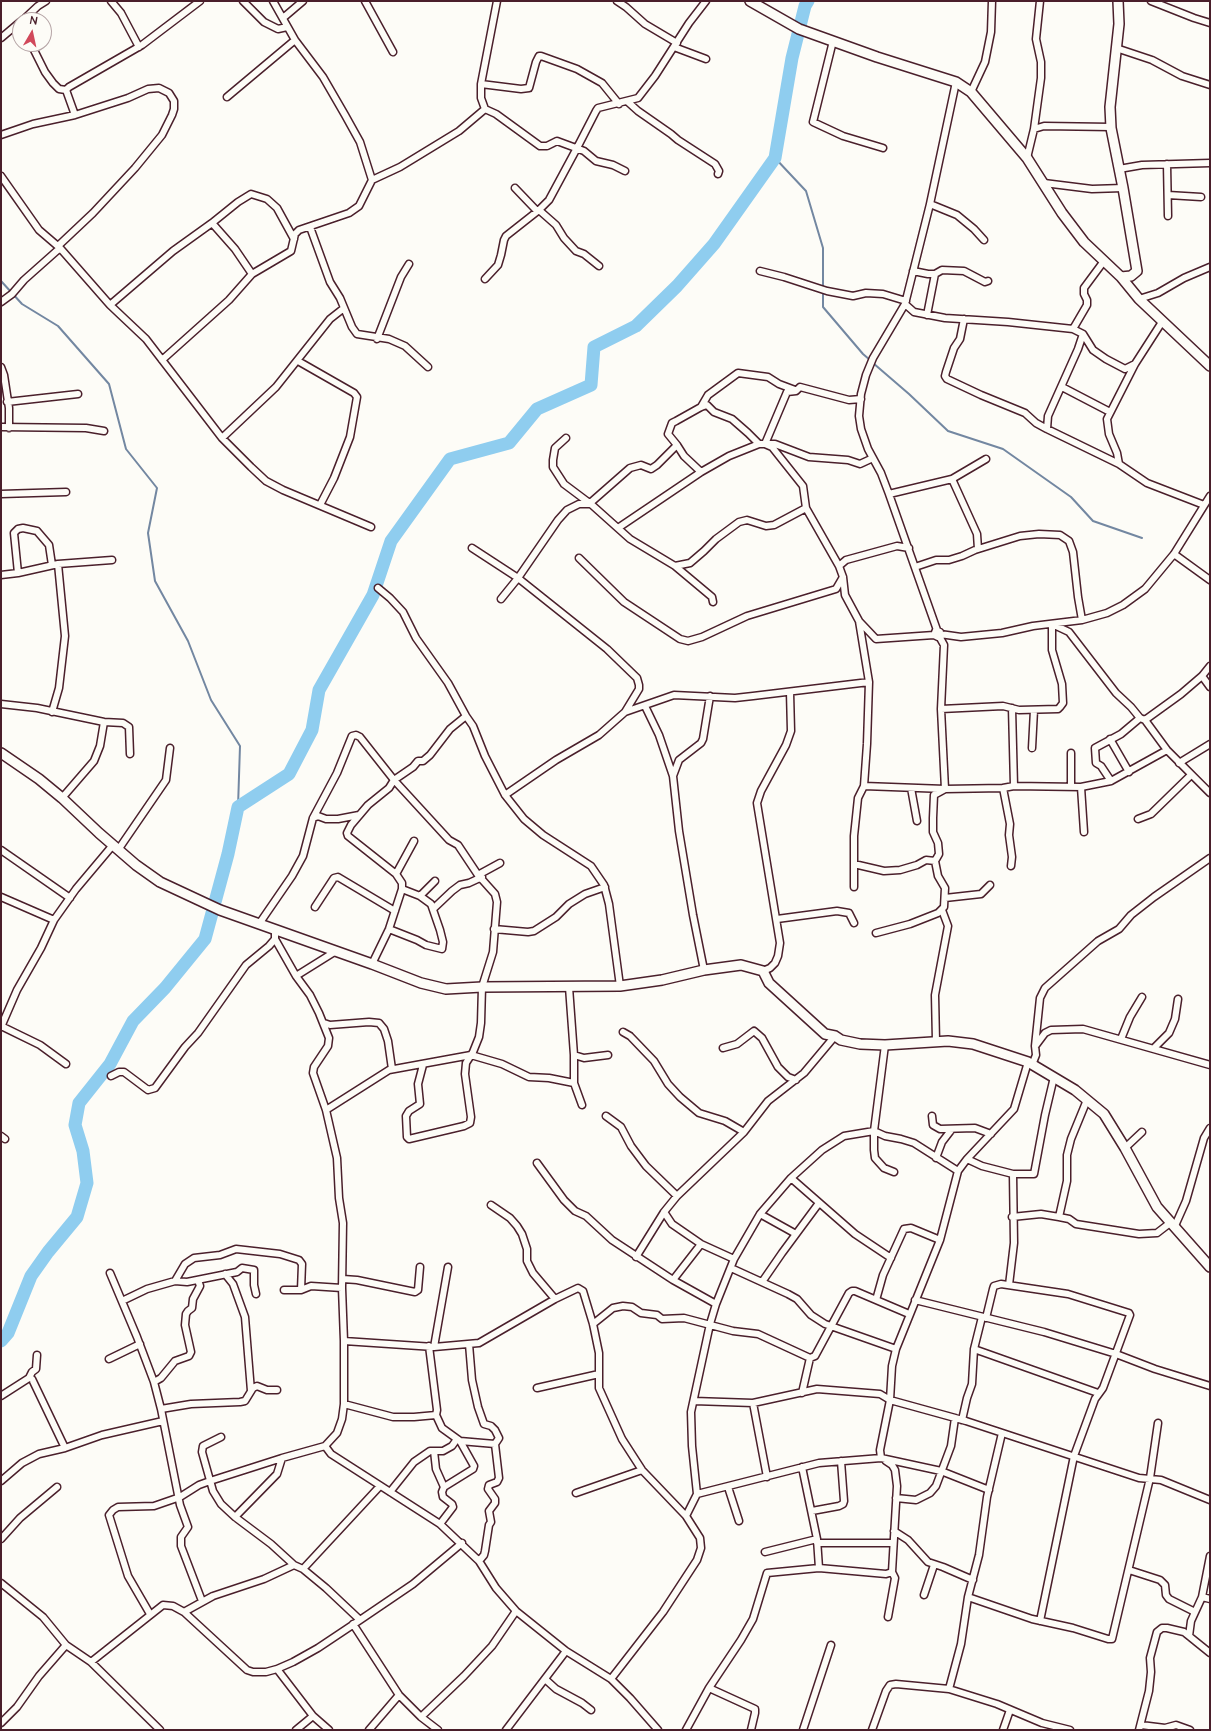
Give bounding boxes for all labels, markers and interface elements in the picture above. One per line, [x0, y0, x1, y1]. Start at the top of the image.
north arrow [12, 12, 52, 52]
text: N [29, 13, 38, 29]

